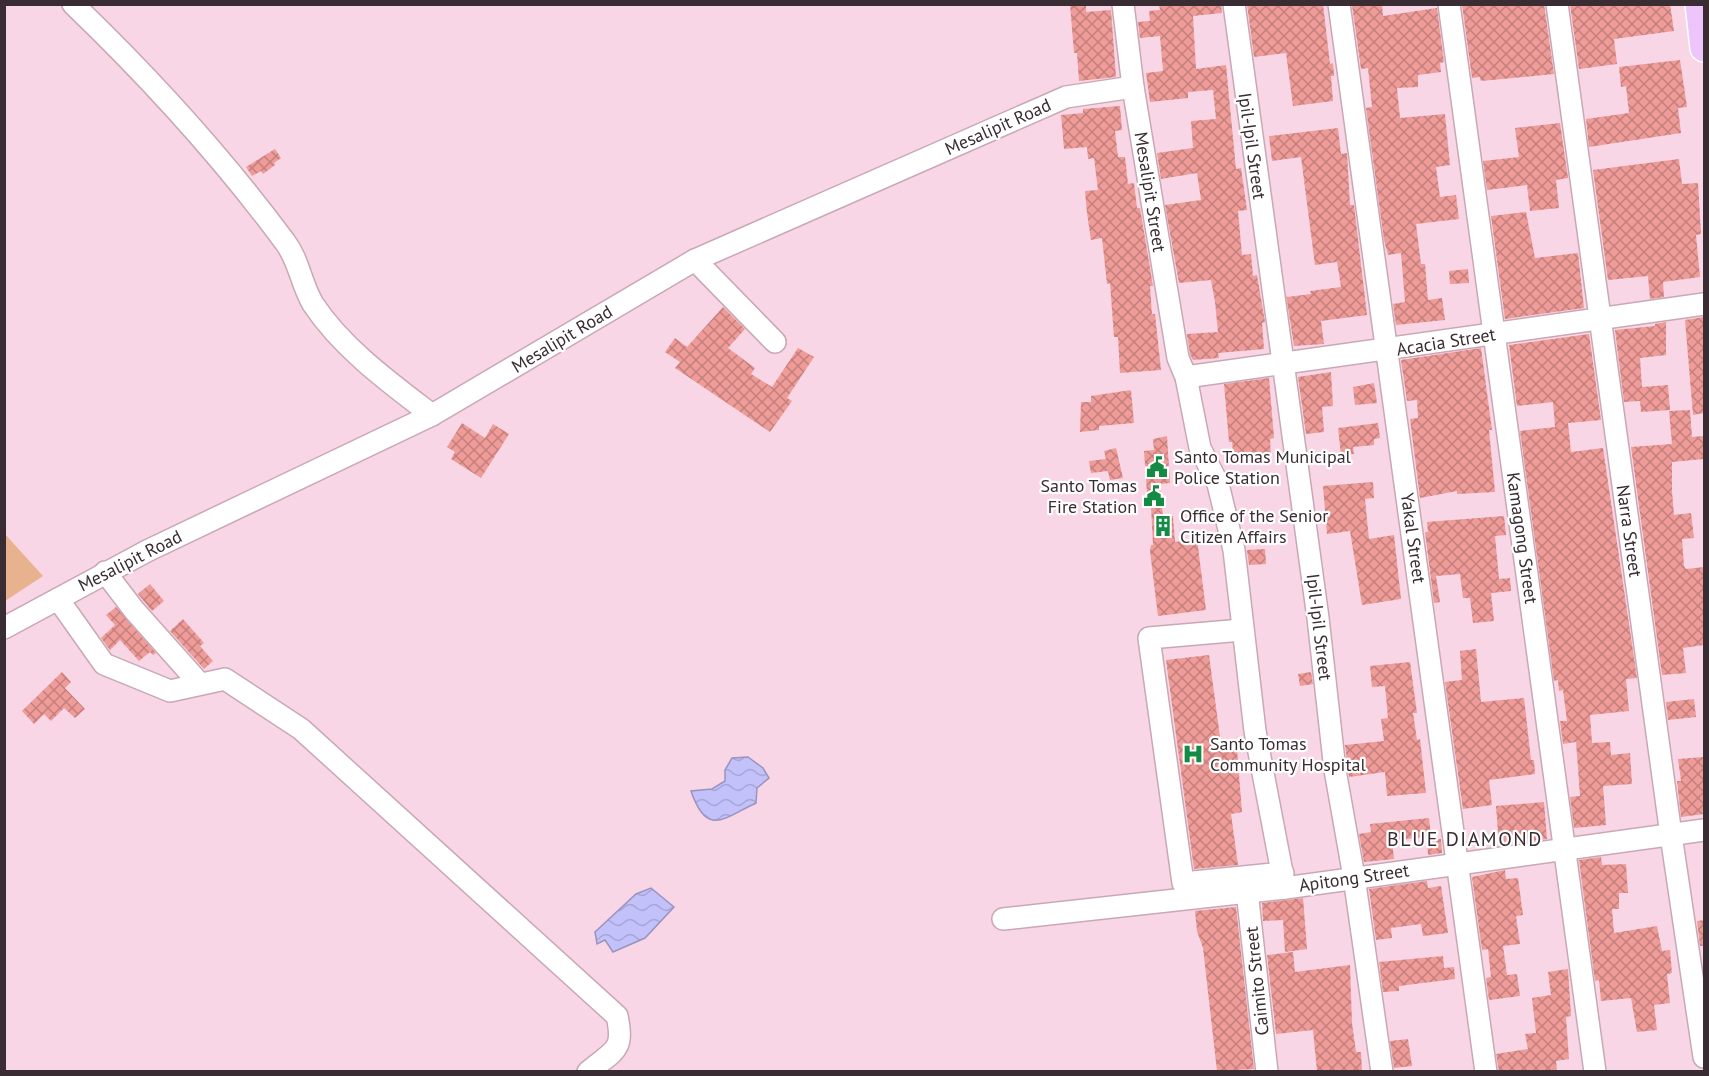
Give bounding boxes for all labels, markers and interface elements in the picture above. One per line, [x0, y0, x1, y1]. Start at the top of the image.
street label: Ipil-Ipil Street [1234, 91, 1271, 201]
street label: Mesalipit Road [941, 93, 1054, 160]
street label: Mesalipit Street [1130, 130, 1171, 254]
street label: Mesalipit Road [507, 299, 616, 378]
street label: Acacia Street [1395, 322, 1497, 361]
place label: Santo Tomas Municipal Police Station [1174, 445, 1352, 489]
public building icon: Santo Tomas Municipal Police Station [1145, 455, 1169, 479]
street label: Kamagong Street [1502, 471, 1543, 605]
place label: Santo Tomas Fire Station [1040, 474, 1137, 518]
street label: Narra Street [1612, 483, 1647, 579]
public building icon: Santo Tomas Fire Station [1142, 484, 1166, 508]
street label: Yakal Street [1396, 491, 1431, 585]
place label: Office of the Senior Citizen Affairs [1180, 504, 1328, 548]
building icon: Office of the Senior Citizen Affairs [1151, 514, 1175, 538]
street label: Mesalipit Road [74, 525, 186, 597]
street label: Ipil-Ipil Street [1302, 572, 1337, 682]
place label: Santo Tomas Community Hospital [1210, 732, 1366, 776]
hospital icon: Santo Tomas Community Hospital [1181, 742, 1205, 766]
district label: BLUE DIAMOND [1387, 826, 1543, 852]
street label: Apitong Street [1297, 858, 1410, 897]
street label: Caimito Street [1239, 925, 1274, 1037]

